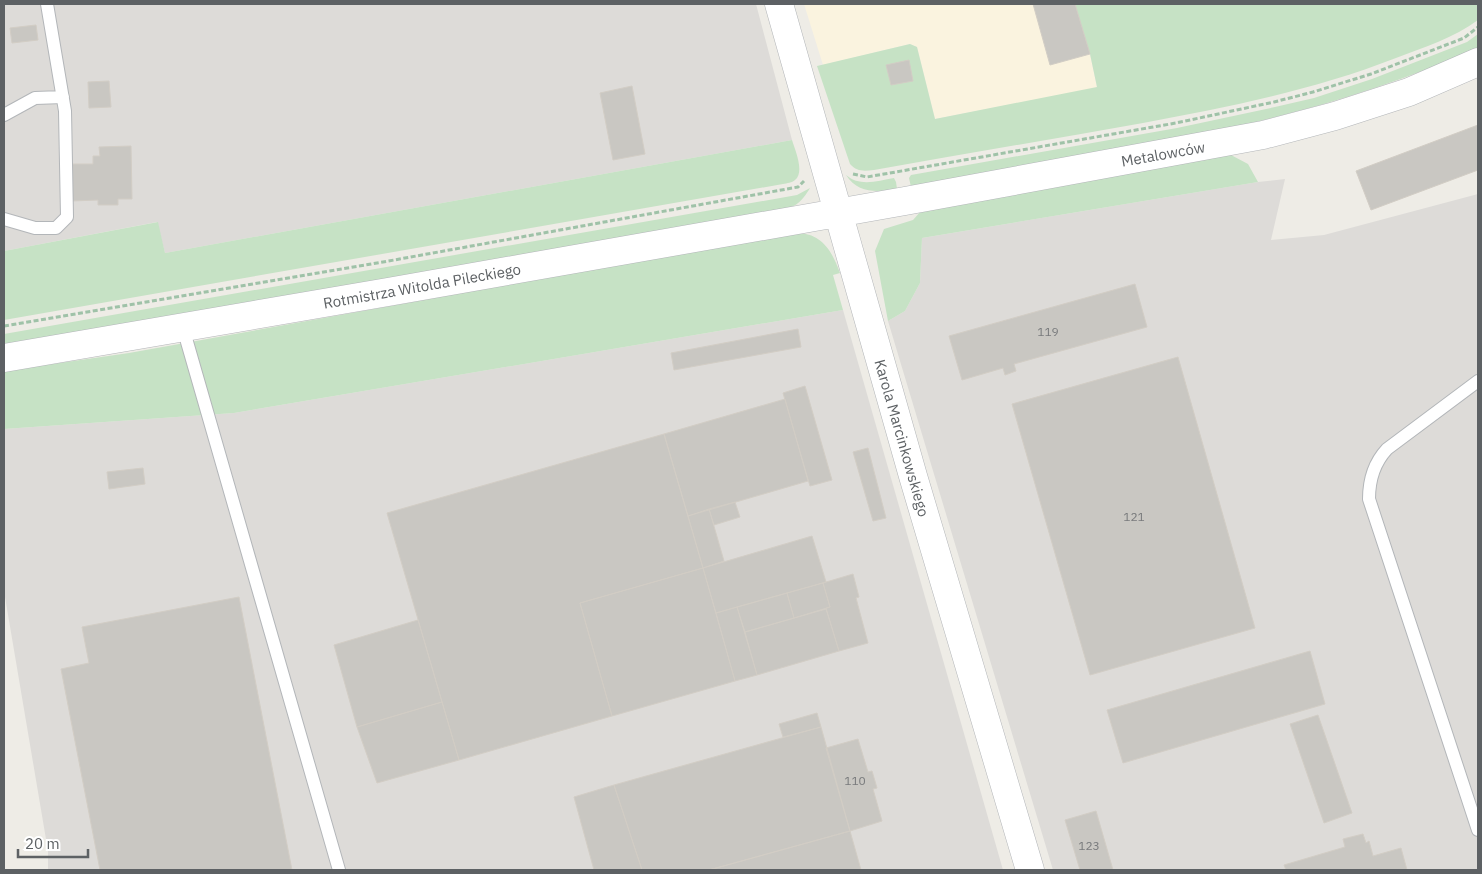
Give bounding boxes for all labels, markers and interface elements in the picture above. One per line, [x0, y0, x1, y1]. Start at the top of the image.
street label: Metalowców [1120, 137, 1207, 171]
street label: Rotmistrza Witolda Pileckiego [322, 259, 522, 313]
house number: 119 [1037, 324, 1059, 339]
street label: Karola Marcinkowskiego [870, 357, 934, 519]
house number: 121 [1123, 509, 1145, 524]
house number: 110 [844, 773, 866, 788]
scale bar [18, 826, 88, 858]
text: 20 m [25, 834, 60, 853]
house number: 123 [1078, 838, 1100, 853]

